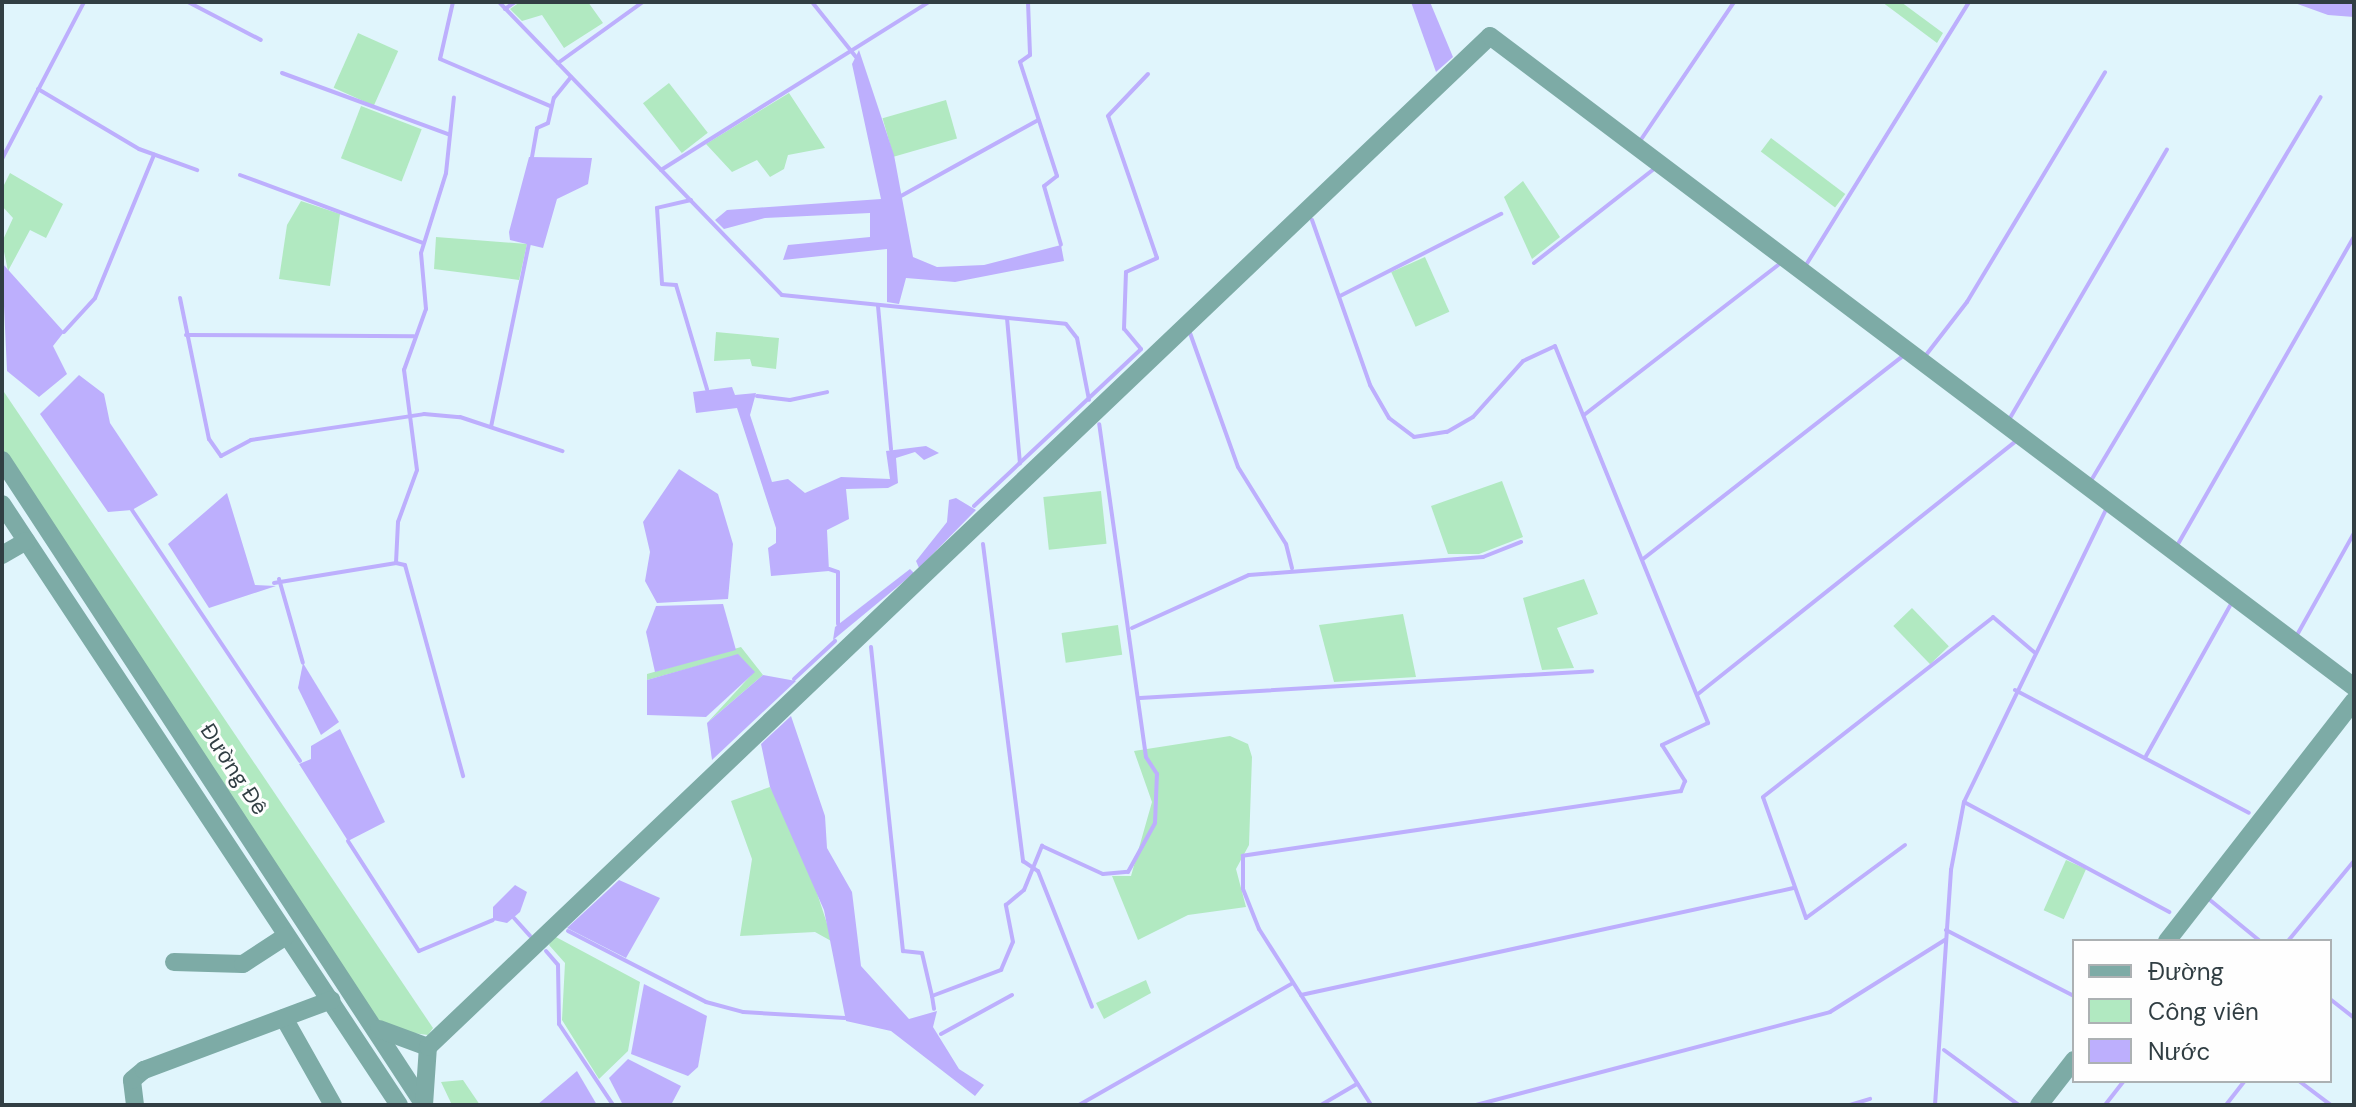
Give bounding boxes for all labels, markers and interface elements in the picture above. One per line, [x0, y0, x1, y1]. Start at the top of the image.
street label: Đường Đê [195, 718, 273, 820]
legend [2072, 939, 2332, 1083]
text: Đường [2148, 956, 2224, 987]
text: Công viên [2148, 996, 2259, 1027]
text: Nước [2148, 1036, 2210, 1067]

